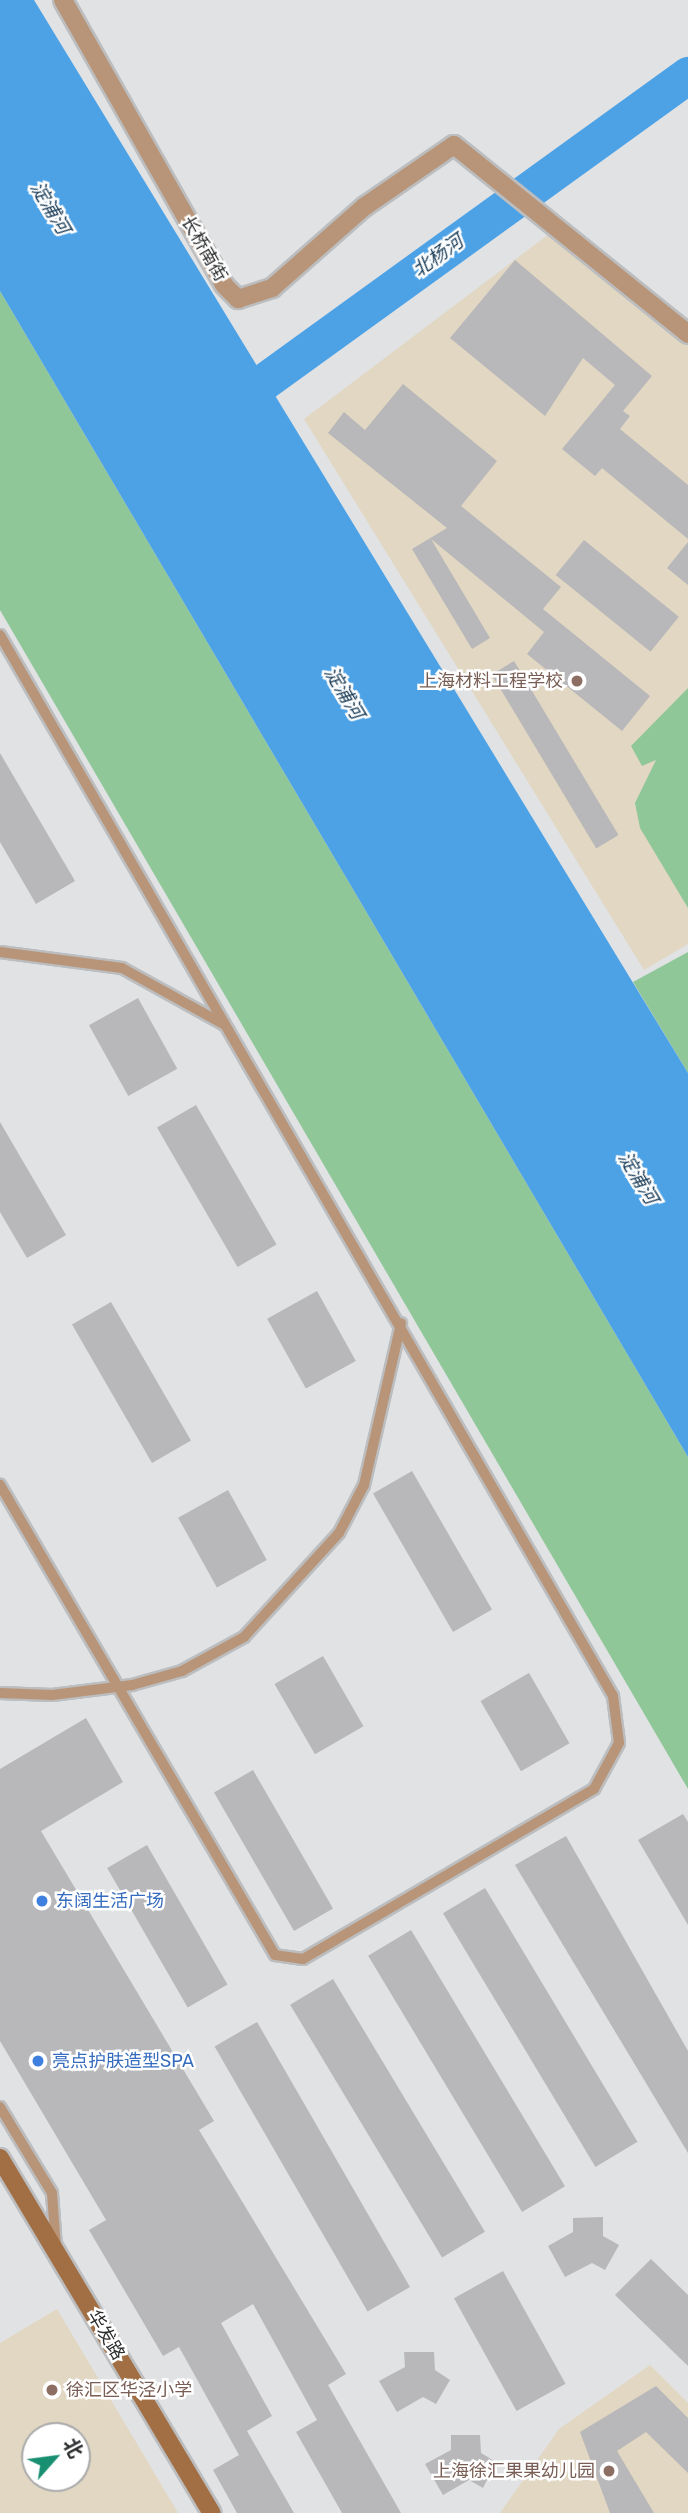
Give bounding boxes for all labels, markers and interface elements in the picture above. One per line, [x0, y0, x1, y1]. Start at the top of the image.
water label: 淀浦河 [26, 178, 74, 238]
street label: 长桥南街 [177, 212, 231, 286]
water label: 北杨河 [408, 230, 468, 282]
water label: 淀浦河 [320, 663, 368, 723]
place label: 上海材料工程学校 [419, 670, 563, 692]
marker: 上海材料工程学校 [569, 673, 585, 689]
water label: 淀浦河 [614, 1148, 662, 1208]
place label: 东阔生活广场 [56, 1890, 164, 1912]
marker: 东阔生活广场 [34, 1893, 50, 1909]
place label: 亮点护肤造型SPA [52, 2050, 194, 2072]
marker: 亮点护肤造型SPA [30, 2053, 46, 2069]
street label: 华发路 [83, 2306, 129, 2364]
place label: 徐汇区华泾小学 [66, 2379, 192, 2401]
marker: 徐汇区华泾小学 [44, 2382, 60, 2398]
north arrow [21, 2422, 91, 2492]
text: 北 [59, 2434, 88, 2462]
place label: 上海徐汇果果幼儿园 [433, 2460, 595, 2482]
marker: 上海徐汇果果幼儿园 [601, 2463, 617, 2479]

